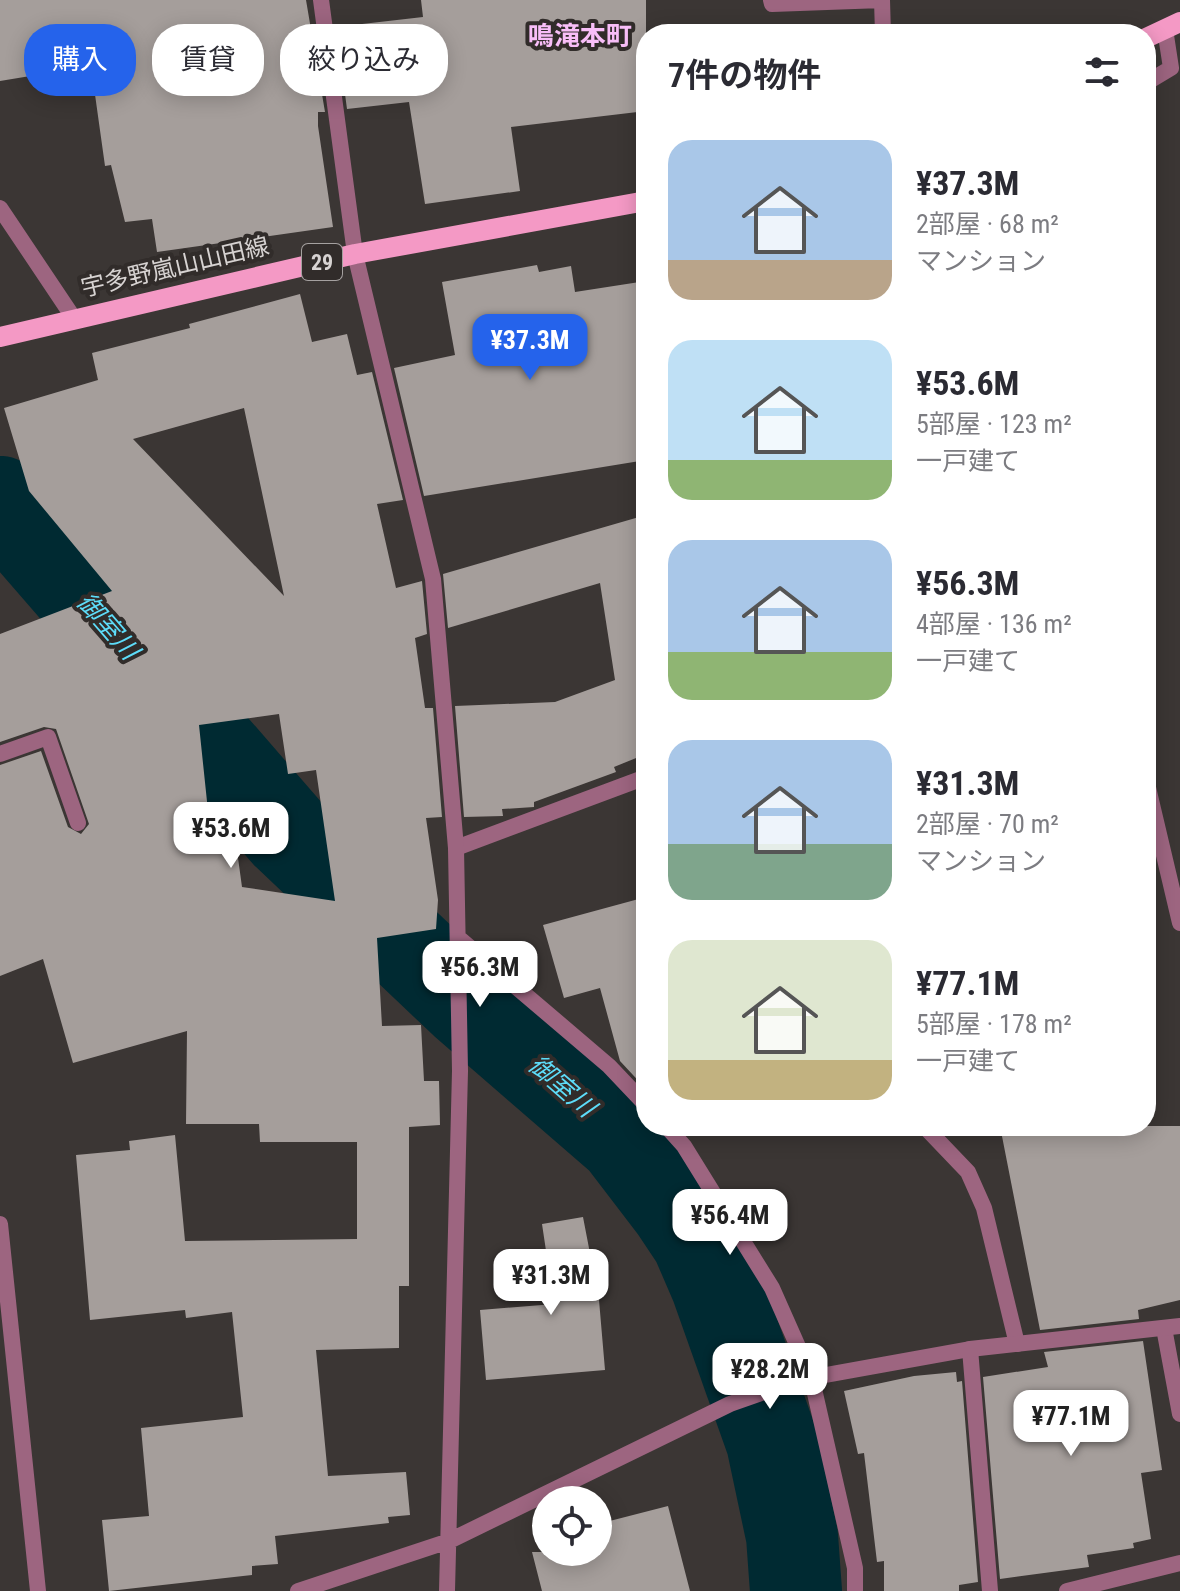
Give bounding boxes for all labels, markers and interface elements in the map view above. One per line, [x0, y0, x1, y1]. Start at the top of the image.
district label: 鳴滝本町 [528, 21, 632, 51]
chip: 購入 [24, 24, 136, 96]
chip: 賃貸 [152, 24, 264, 96]
chip: 絞り込み [280, 24, 448, 96]
icon: filters [1080, 50, 1124, 94]
text: 7件の物件 [668, 55, 821, 95]
text: ¥37.3M [916, 163, 1019, 203]
icon: home [732, 172, 828, 268]
text: 2部屋 · 68 m² [916, 209, 1059, 239]
street label: 宇多野嵐山山田線 [78, 232, 272, 302]
road number: 29 [302, 244, 342, 280]
text: マンション [916, 246, 1046, 276]
pin: ¥37.3M [465, 314, 595, 382]
text: ¥37.3M [490, 325, 570, 355]
text: ¥53.6M [916, 363, 1019, 403]
icon: home [732, 372, 828, 468]
text: 5部屋 · 123 m² [916, 409, 1072, 439]
text: 一戸建て [916, 446, 1020, 476]
text: ¥56.3M [916, 563, 1019, 603]
icon: home [732, 572, 828, 668]
water label: 御室川 [71, 587, 147, 668]
text: 4部屋 · 136 m² [916, 609, 1072, 639]
text: 一戸建て [916, 646, 1020, 676]
text: ¥31.3M [916, 763, 1019, 803]
icon: home [732, 772, 828, 868]
pin: ¥53.6M [166, 802, 296, 870]
text: 2部屋 · 70 m² [916, 809, 1059, 839]
text: ¥53.6M [191, 813, 271, 843]
text: マンション [916, 846, 1046, 876]
pin: ¥56.3M [415, 941, 545, 1009]
text: ¥56.3M [440, 952, 520, 982]
text: ¥77.1M [916, 963, 1019, 1003]
icon: home [732, 972, 828, 1068]
text: 5部屋 · 178 m² [916, 1009, 1072, 1039]
text: 一戸建て [916, 1046, 1020, 1076]
water label: 御室川 [523, 1049, 604, 1125]
pin: ¥56.4M [665, 1189, 795, 1257]
text: ¥56.4M [690, 1200, 770, 1230]
pin: ¥31.3M [486, 1249, 616, 1317]
text: ¥31.3M [511, 1260, 591, 1290]
pin: ¥28.2M [705, 1343, 835, 1411]
text: ¥28.2M [730, 1354, 810, 1384]
pin: ¥77.1M [1006, 1390, 1136, 1458]
text: ¥77.1M [1031, 1401, 1111, 1431]
map controls [532, 1486, 612, 1566]
button: locate [532, 1486, 612, 1566]

